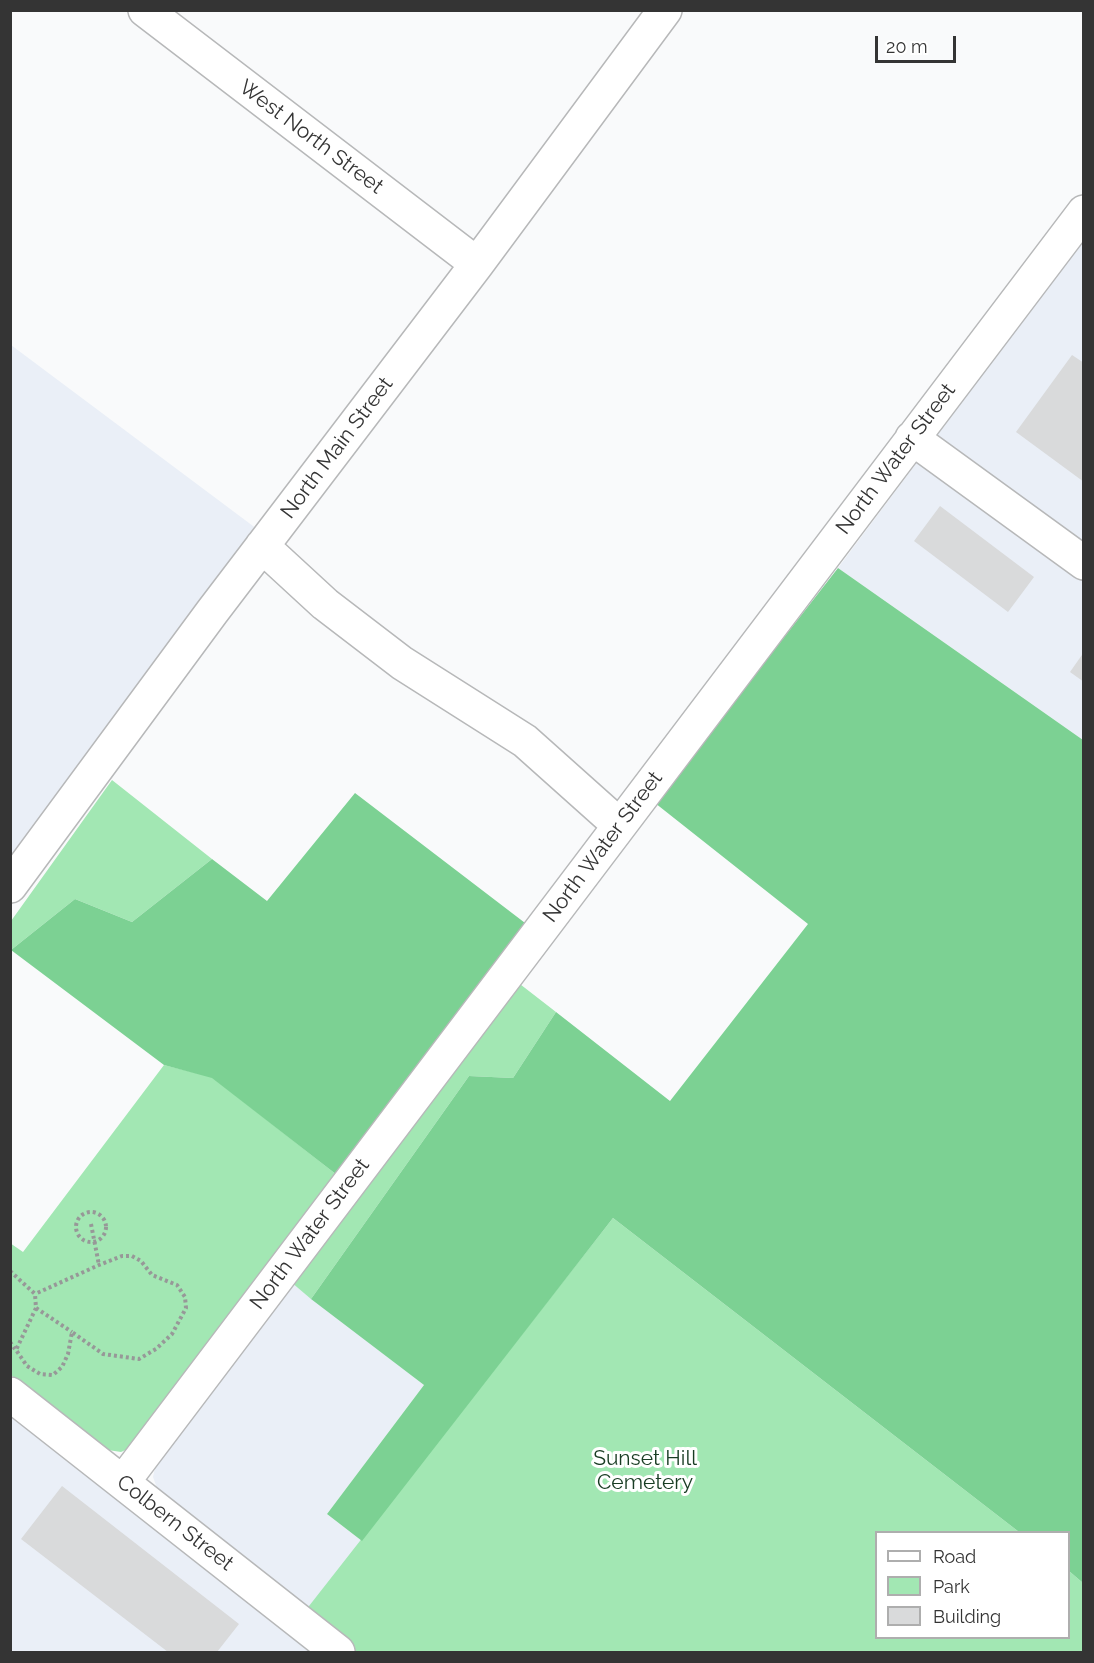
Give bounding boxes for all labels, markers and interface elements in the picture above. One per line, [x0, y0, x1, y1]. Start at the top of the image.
scale bar [878, 24, 959, 62]
text: 20 m [886, 36, 928, 57]
street label: West North Street [234, 75, 388, 199]
street label: North Main Street [276, 372, 398, 524]
street label: North Water Street [831, 378, 961, 540]
street label: North Water Street [538, 766, 668, 928]
street label: North Water Street [245, 1153, 375, 1315]
park label: Sunset Hill Cemetery [593, 1446, 697, 1496]
street label: Colbern Street [112, 1470, 238, 1576]
legend [875, 1531, 1070, 1639]
text: Road [933, 1546, 976, 1567]
text: Park [933, 1576, 970, 1597]
text: Building [933, 1606, 1001, 1627]

